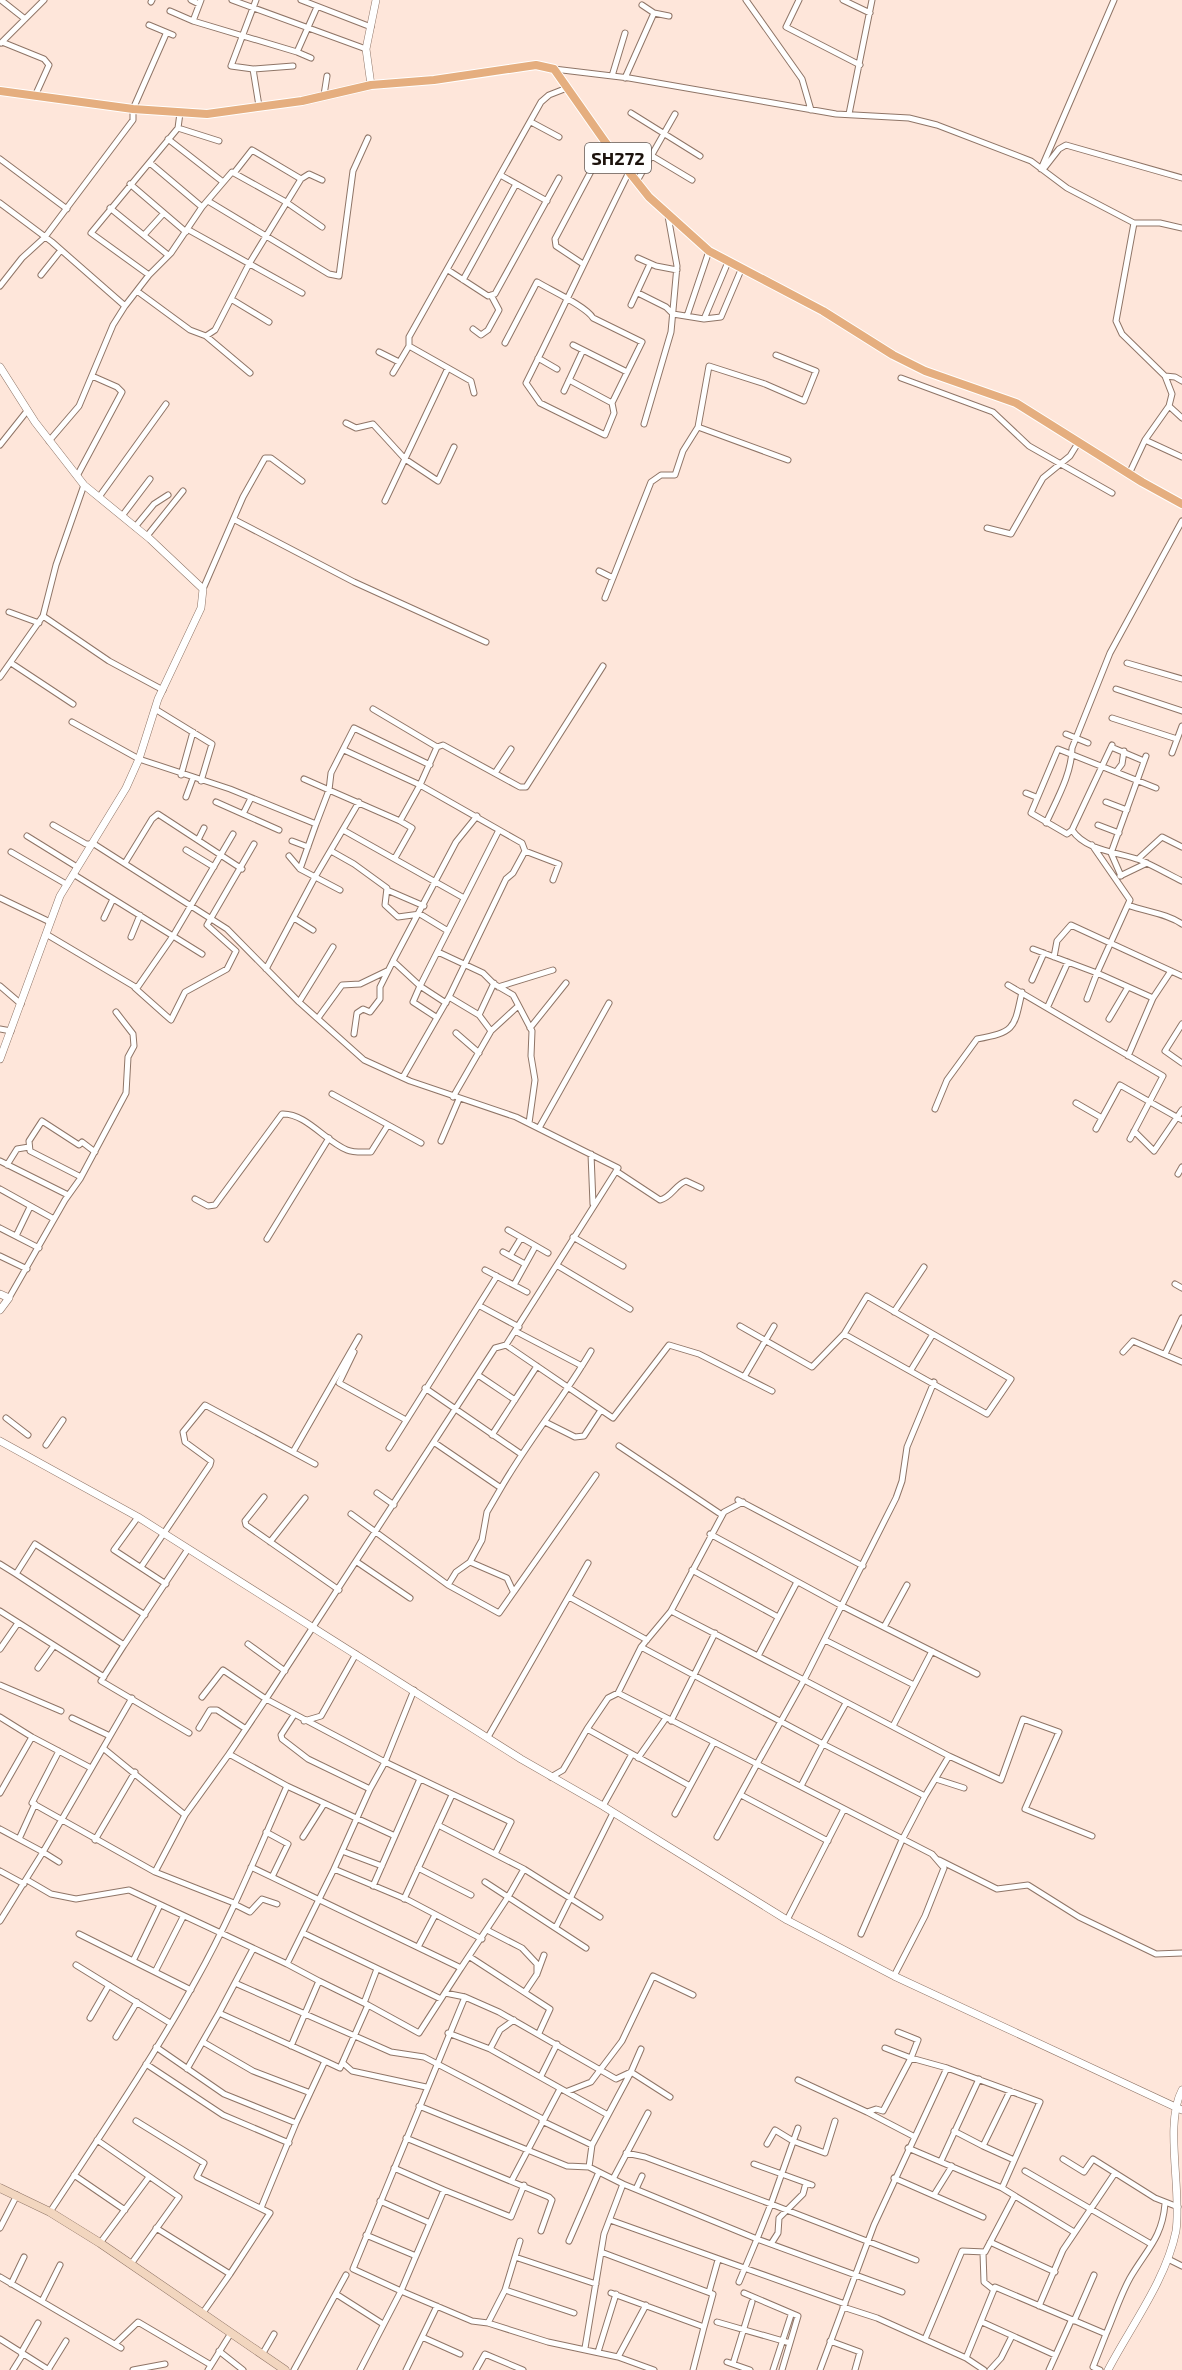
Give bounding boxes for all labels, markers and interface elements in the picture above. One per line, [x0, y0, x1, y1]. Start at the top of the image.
road number: SH272 [585, 143, 651, 173]

